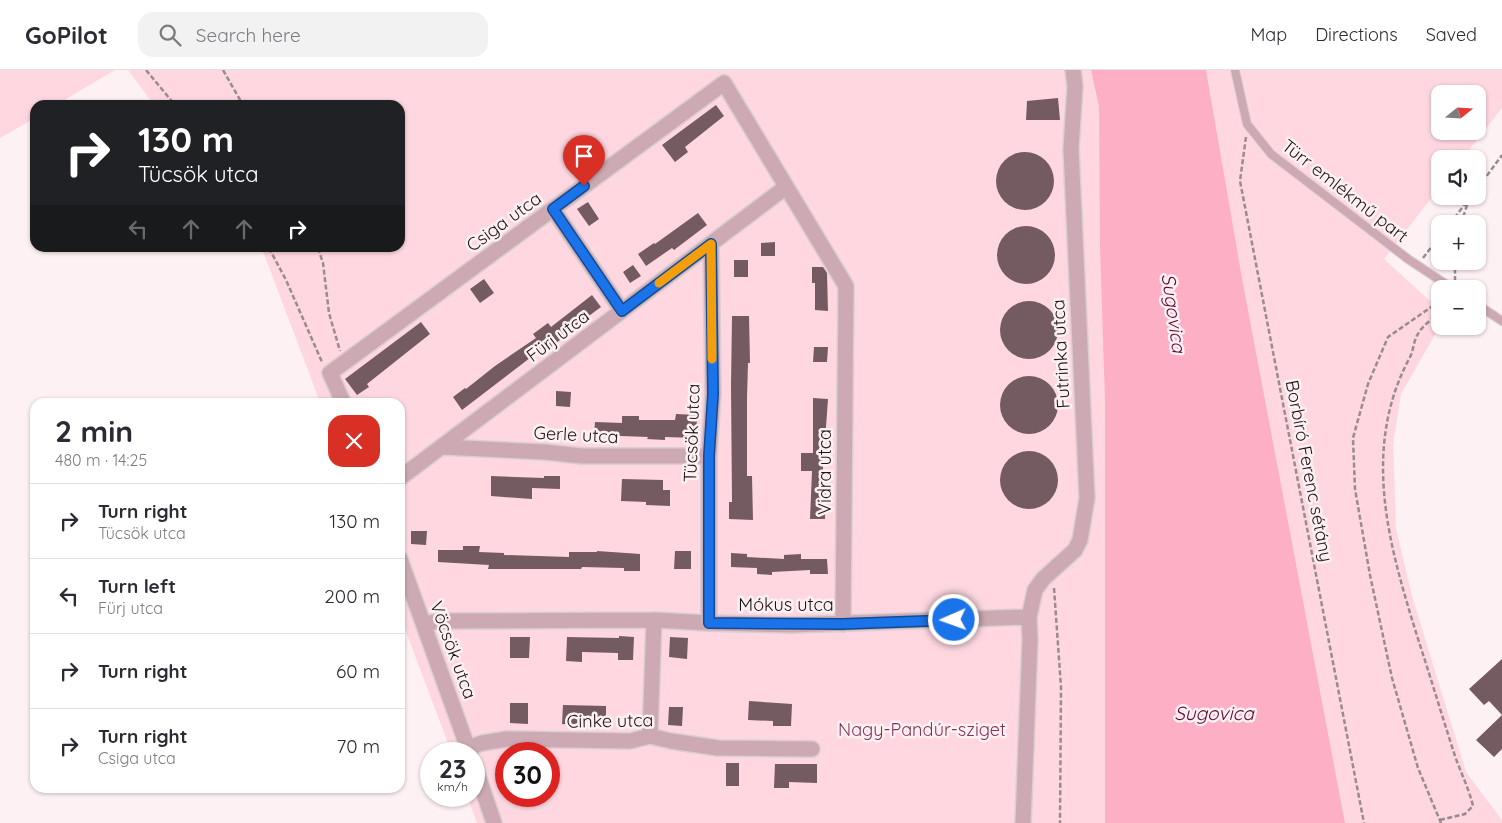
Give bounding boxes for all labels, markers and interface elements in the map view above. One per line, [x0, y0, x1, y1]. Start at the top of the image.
search box [138, 12, 488, 57]
text: GoPilot [25, 20, 108, 50]
icon: search [156, 21, 184, 49]
text: Search here [196, 23, 301, 47]
text: Map [1250, 23, 1287, 46]
text: Directions [1315, 23, 1398, 46]
text: Saved [1426, 23, 1477, 46]
north arrow [1431, 85, 1486, 140]
map controls [1431, 85, 1486, 335]
text: 130 m [138, 117, 234, 161]
icon: right [55, 120, 120, 185]
street label: Türr emlékmű part [1277, 134, 1413, 247]
pin [563, 135, 605, 186]
icon: arrive [570, 142, 598, 170]
button: sound [1431, 150, 1486, 205]
text: Tücsök utca [138, 160, 259, 188]
street label: Csiga utca [462, 187, 546, 257]
icon: left [124, 215, 152, 243]
icon: ahead [177, 215, 205, 243]
icon: ahead [230, 215, 258, 243]
icon: right [283, 215, 311, 243]
button: + [1431, 215, 1486, 270]
water label: Sugovica [1157, 272, 1192, 356]
button: − [1431, 280, 1486, 335]
street label: Futrinka utca [1046, 299, 1075, 409]
street label: Fürj utca [522, 304, 594, 367]
street label: Borbíró Ferenc sétány [1281, 378, 1338, 564]
street label: Tücsök utca [678, 383, 705, 483]
text: 2 min [55, 412, 133, 450]
button: close [328, 415, 380, 467]
street label: Gerle utca [533, 421, 619, 448]
street label: Vidra utca [813, 429, 836, 515]
text: 480 m · 14:25 [55, 450, 147, 470]
text: Turn right [98, 499, 187, 523]
icon: right [55, 507, 83, 535]
text: 130 m [329, 509, 380, 533]
text: Tücsök utca [98, 523, 186, 543]
text: Turn left [98, 574, 176, 598]
icon: left [55, 582, 83, 610]
text: 200 m [324, 584, 380, 608]
street label: Mókus utca [738, 593, 834, 616]
position arrow [927, 593, 979, 645]
text: Fürj utca [98, 598, 163, 618]
street label: Vöcsök utca [425, 598, 482, 702]
icon: right [55, 657, 83, 685]
text: Turn right [98, 659, 187, 683]
text: 60 m [336, 659, 380, 683]
water label: Sugovica [1174, 701, 1255, 725]
street label: Cinke utca [566, 708, 654, 733]
park label: Nagy-Pandúr-sziget [838, 718, 1006, 741]
text: Turn right [98, 724, 187, 748]
icon: right [55, 732, 83, 760]
text: 70 m [336, 734, 380, 758]
speed limit sign: 30 [495, 742, 560, 807]
text: Csiga utca [98, 748, 176, 768]
text: 23 [439, 753, 466, 784]
text: km/h [437, 779, 468, 794]

